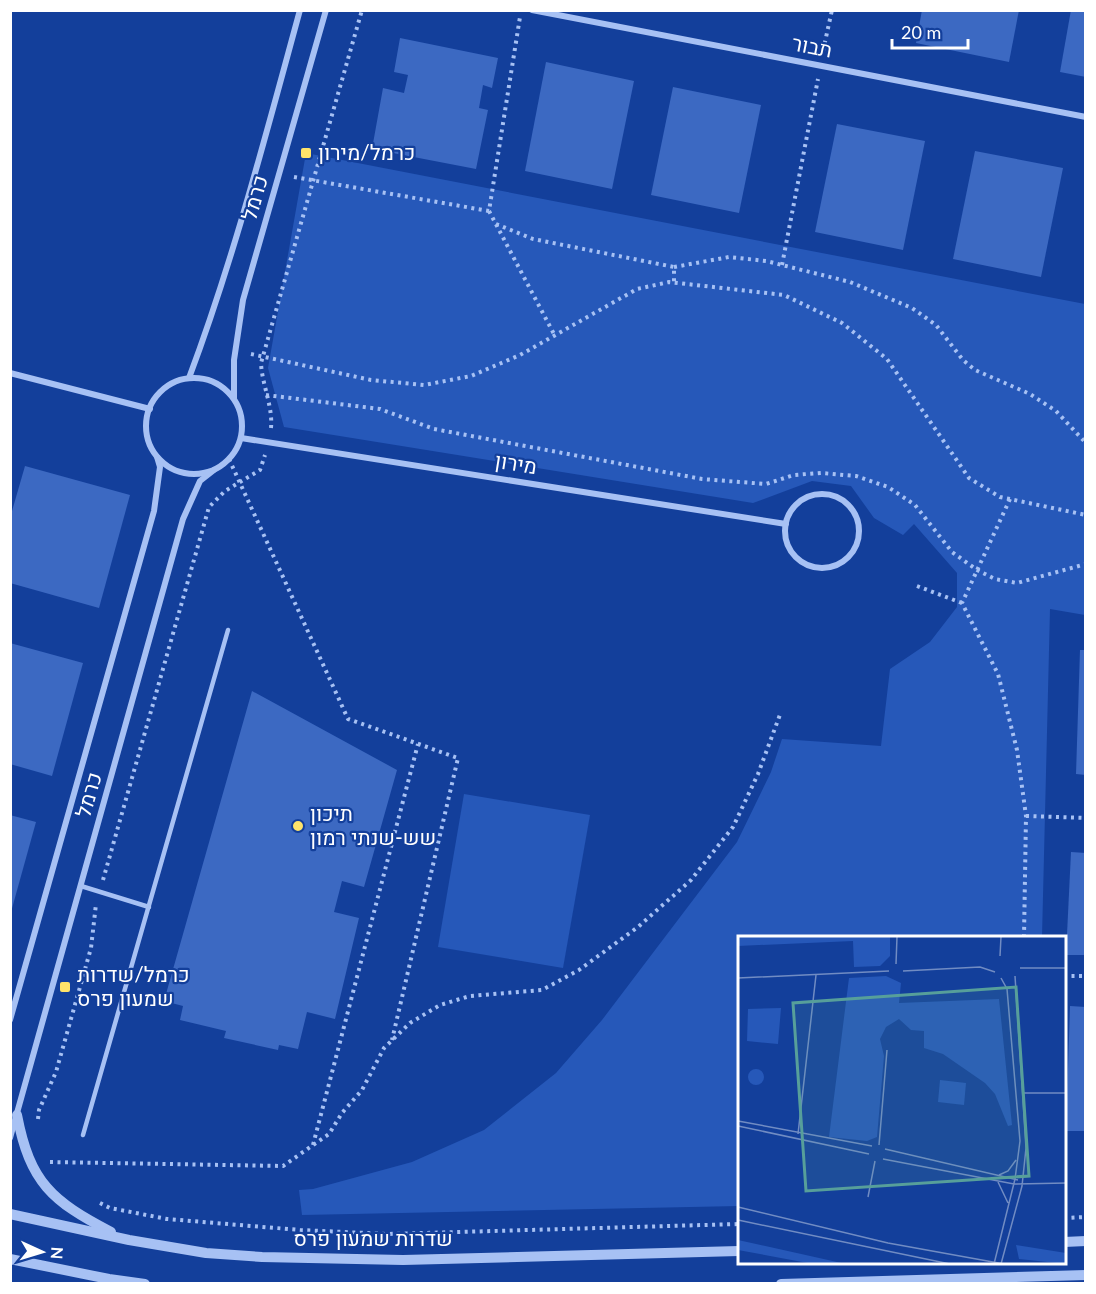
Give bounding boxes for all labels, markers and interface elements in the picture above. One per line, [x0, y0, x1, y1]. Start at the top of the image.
scale bar [892, 12, 968, 50]
text: 20 m [901, 21, 941, 43]
street label: תבור [790, 29, 835, 62]
place label: כרמל/מירון [318, 139, 415, 164]
marker: כרמל/מירון [299, 146, 313, 160]
street label: כרמל [235, 172, 272, 223]
street label: מירון [493, 447, 539, 478]
street label: כרמל [69, 769, 106, 820]
place label: תיכון שש-שנתי רמון [310, 800, 436, 849]
marker: תיכון שש-שנתי רמון [291, 819, 305, 833]
inset map [738, 936, 1066, 1264]
place label: כרמל/שדרות שמעון פרס [77, 961, 189, 1010]
marker: כרמל/שדרות שמעון פרס [58, 980, 72, 994]
north arrow [12, 1222, 72, 1282]
street label: שדרות שמעון פרס [293, 1225, 453, 1250]
text: N [48, 1246, 67, 1260]

